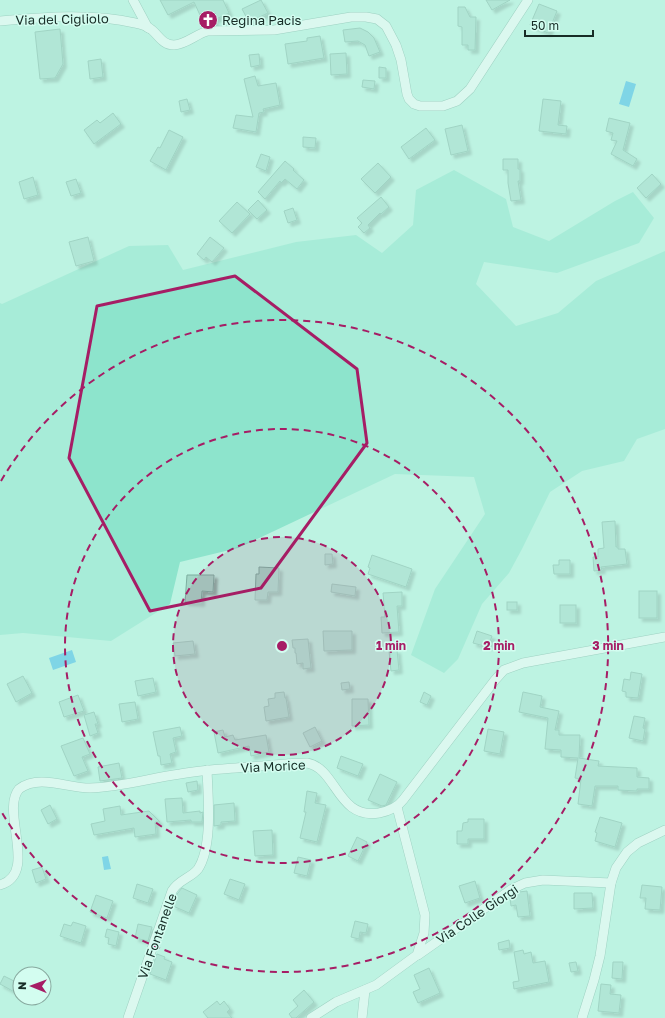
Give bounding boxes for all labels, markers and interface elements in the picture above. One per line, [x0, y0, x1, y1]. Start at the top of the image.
church icon: Regina Pacis [197, 9, 219, 31]
street label: Via del Cigliolo [15, 10, 109, 28]
place label: Regina Pacis [222, 12, 302, 28]
scale bar [525, 12, 593, 38]
text: 50 m [531, 18, 559, 33]
text: 1 min [376, 638, 406, 653]
text: 2 min [483, 638, 515, 653]
text: 3 min [592, 638, 624, 653]
centre of rings [275, 639, 289, 653]
street label: Via Morice [240, 756, 306, 776]
street label: Via Colle Giorgi [433, 881, 521, 947]
street label: Via Fontanelle [134, 891, 180, 981]
north arrow [12, 966, 52, 1006]
text: N [15, 982, 28, 990]

